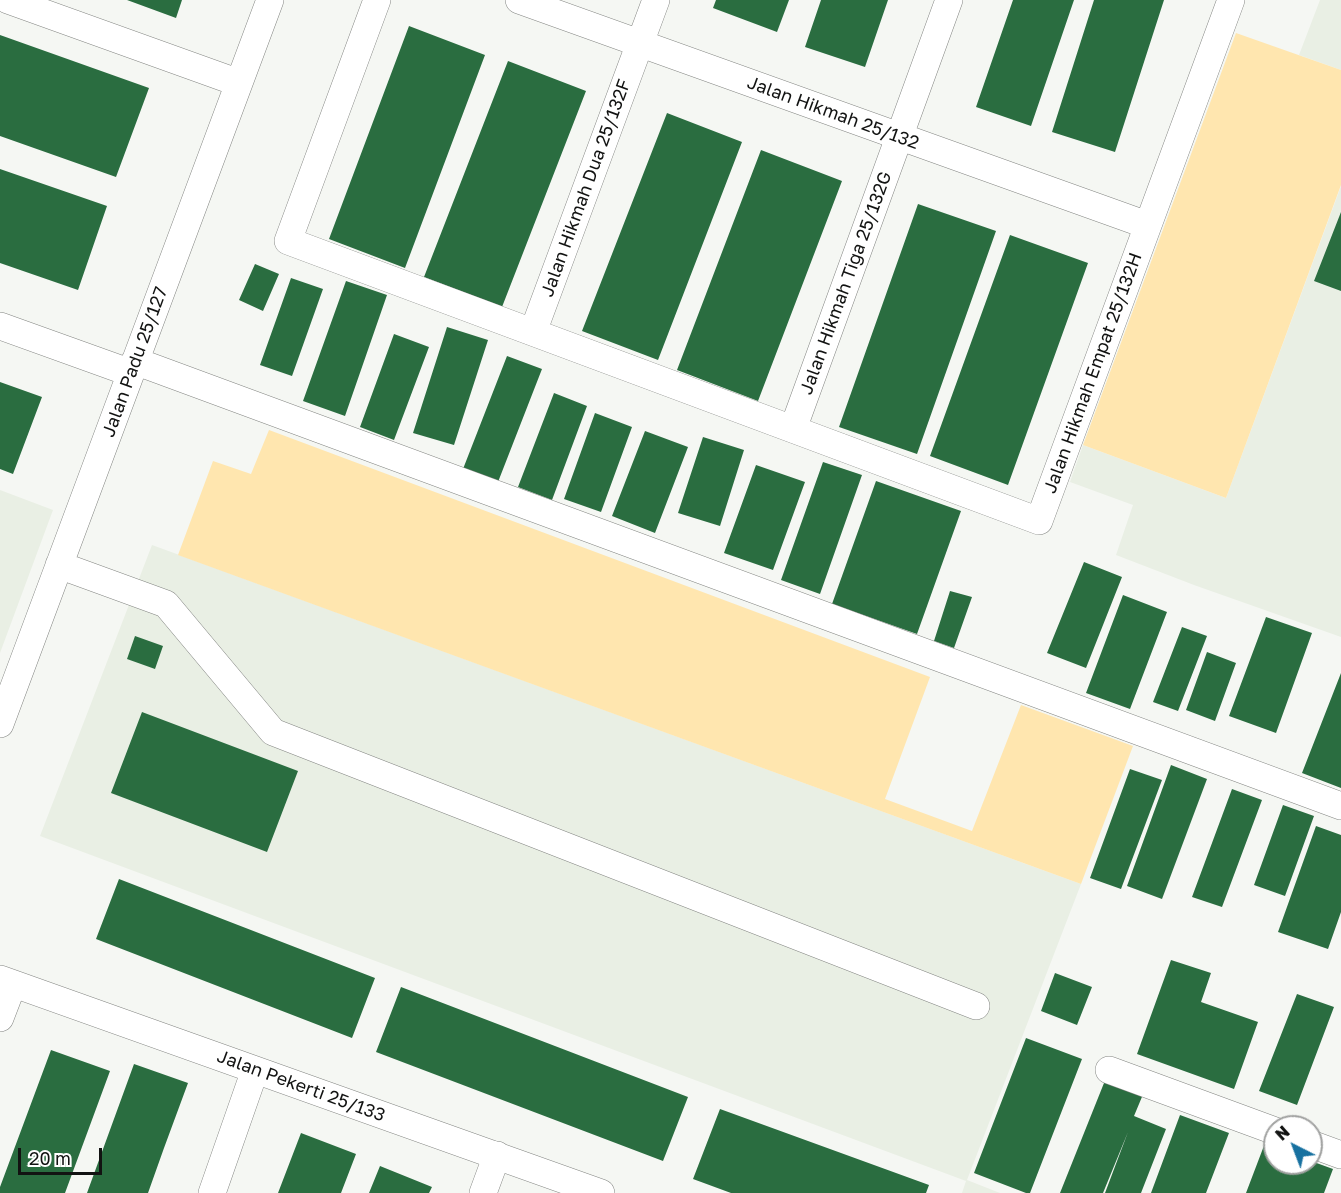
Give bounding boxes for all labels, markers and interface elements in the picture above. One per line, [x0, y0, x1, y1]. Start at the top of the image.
street label: Jalan Hikmah 25/132 [744, 72, 922, 154]
street label: Jalan Hikmah Dua 25/132F [537, 76, 635, 300]
street label: Jalan Hikmah Tiga 25/132G [796, 169, 896, 397]
street label: Jalan Hikmah Empat 25/132H [1039, 250, 1147, 496]
street label: Jalan Padu 25/127 [98, 284, 172, 440]
street label: Jalan Pekerti 25/133 [214, 1046, 388, 1126]
north arrow [1263, 1115, 1323, 1175]
text: N [1271, 1122, 1294, 1145]
scale bar [21, 1136, 105, 1174]
text: 20 m [29, 1147, 71, 1169]

